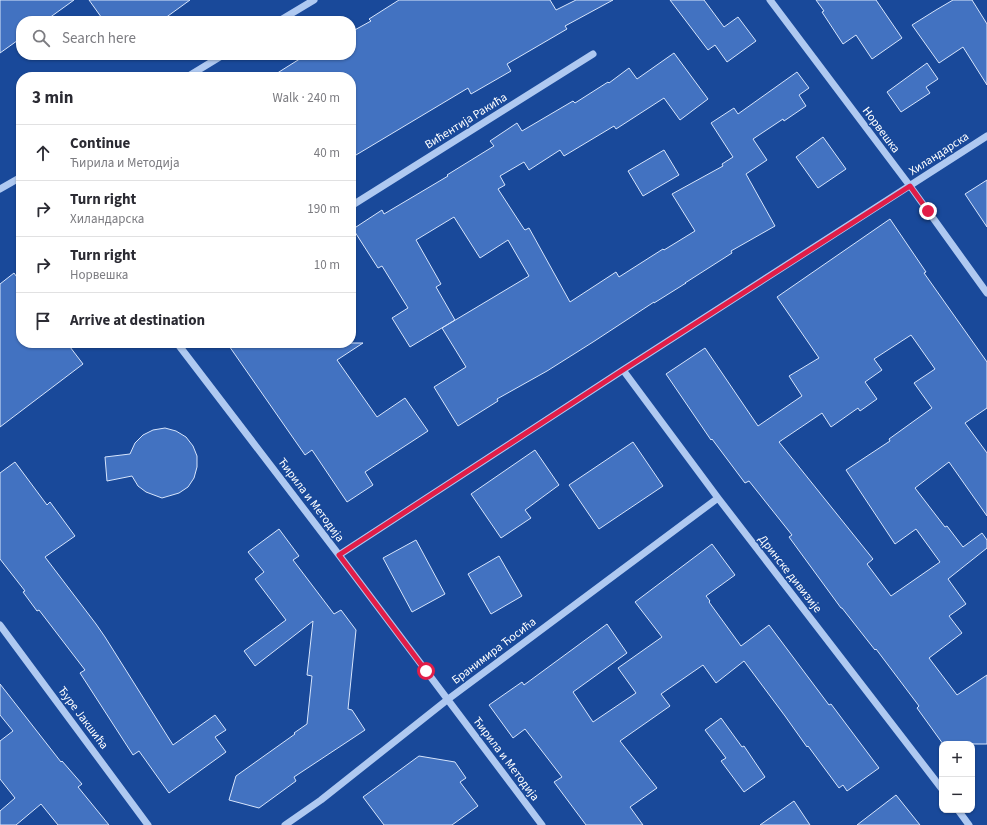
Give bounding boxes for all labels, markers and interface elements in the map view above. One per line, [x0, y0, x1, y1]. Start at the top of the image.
search box [16, 16, 356, 60]
icon: search [30, 27, 52, 49]
text: Search here [62, 28, 136, 49]
text: 3 min [32, 86, 73, 110]
text: Walk · 240 m [272, 89, 340, 107]
street label: Вићентија Ракића [422, 89, 510, 153]
street label: Норвешка [858, 103, 904, 157]
street label: Хиландарска [906, 128, 972, 180]
text: Continue [70, 133, 130, 154]
icon: ahead [32, 142, 54, 164]
text: 40 m [314, 144, 340, 162]
text: Ћирила и Методија [70, 154, 180, 172]
text: Turn right [70, 189, 136, 210]
icon: right [32, 198, 54, 220]
text: 190 m [307, 200, 340, 218]
route end [919, 202, 937, 220]
text: Хиландарска [70, 210, 144, 228]
text: Turn right [70, 245, 136, 266]
icon: right [32, 254, 54, 276]
text: 10 m [314, 256, 340, 274]
text: Норвешка [70, 266, 128, 284]
icon: arrive [32, 310, 54, 332]
text: Arrive at destination [70, 310, 205, 331]
street label: Ћирила и Методија [274, 454, 348, 546]
street label: Дринске дивизије [754, 531, 826, 617]
street label: Бранимира Ћосића [448, 614, 540, 688]
route start [417, 662, 435, 680]
street label: Ђуре Јакшића [54, 683, 112, 753]
street label: Ћирила и Методија [469, 713, 543, 805]
map controls [939, 741, 975, 813]
button: + [939, 741, 975, 777]
button: − [939, 777, 975, 813]

